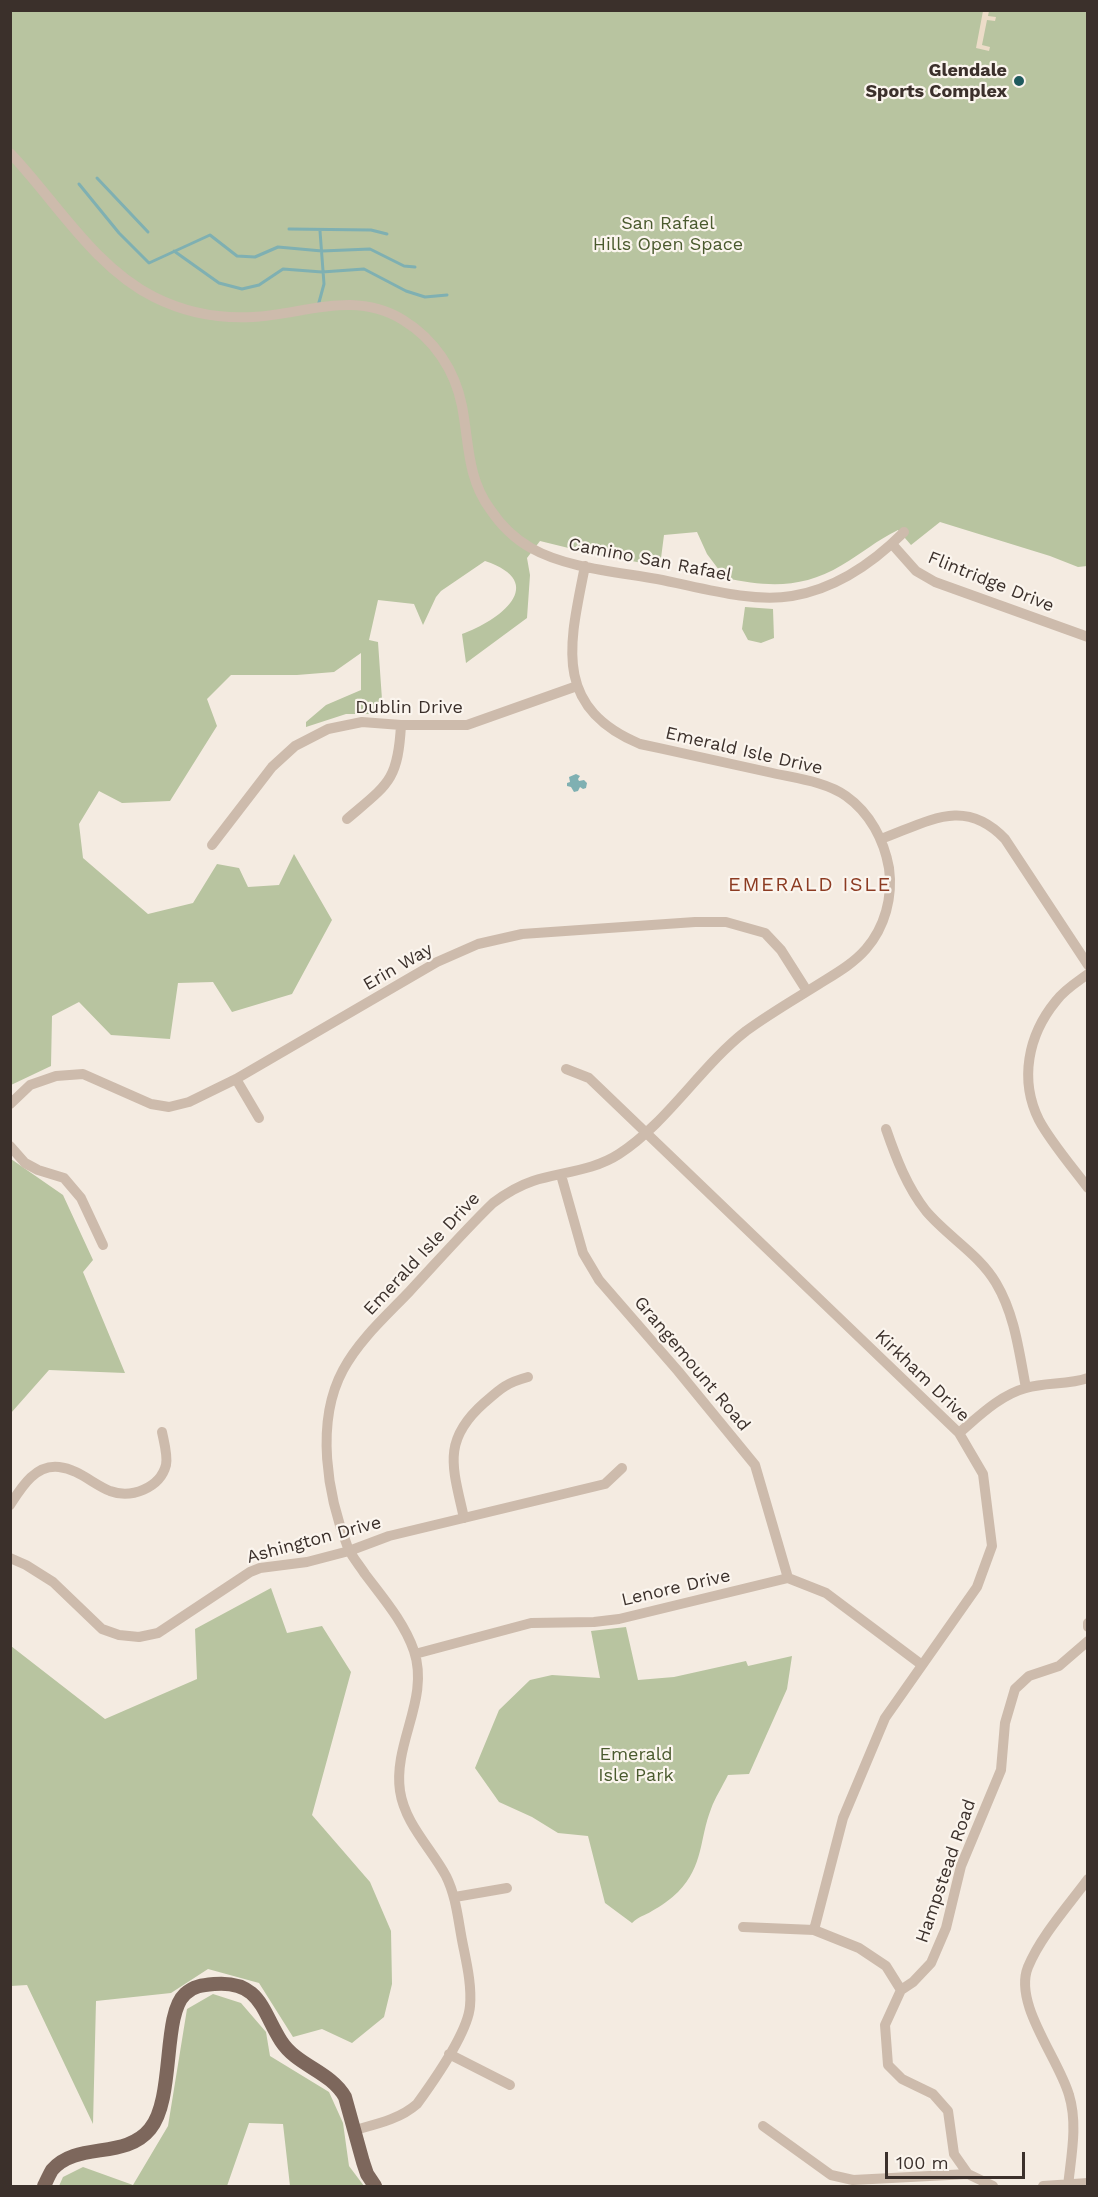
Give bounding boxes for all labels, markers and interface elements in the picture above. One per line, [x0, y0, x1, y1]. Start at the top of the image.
place label: Glendale Sports Complex [866, 60, 1007, 103]
marker: Glendale Sports Complex [1012, 74, 1026, 88]
park label: San Rafael Hills Open Space [593, 213, 743, 256]
street label: Camino San Rafael [566, 534, 734, 586]
street label: Flintridge Drive [925, 547, 1057, 617]
street label: Dublin Drive [355, 697, 463, 719]
street label: Emerald Isle Drive [663, 722, 825, 780]
district label: EMERALD ISLE [728, 873, 892, 897]
street label: Erin Way [360, 939, 436, 995]
street label: Emerald Isle Drive [359, 1188, 485, 1320]
street label: Grangemount Road [629, 1292, 755, 1436]
street label: Kirkham Drive [870, 1325, 974, 1427]
street label: Ashington Drive [244, 1512, 384, 1568]
street label: Lenore Drive [619, 1565, 733, 1611]
park label: Emerald Isle Park [598, 1744, 674, 1786]
street label: Hampstead Road [911, 1796, 981, 1946]
scale bar [888, 2140, 1028, 2178]
text: 100 m [896, 2152, 949, 2173]

